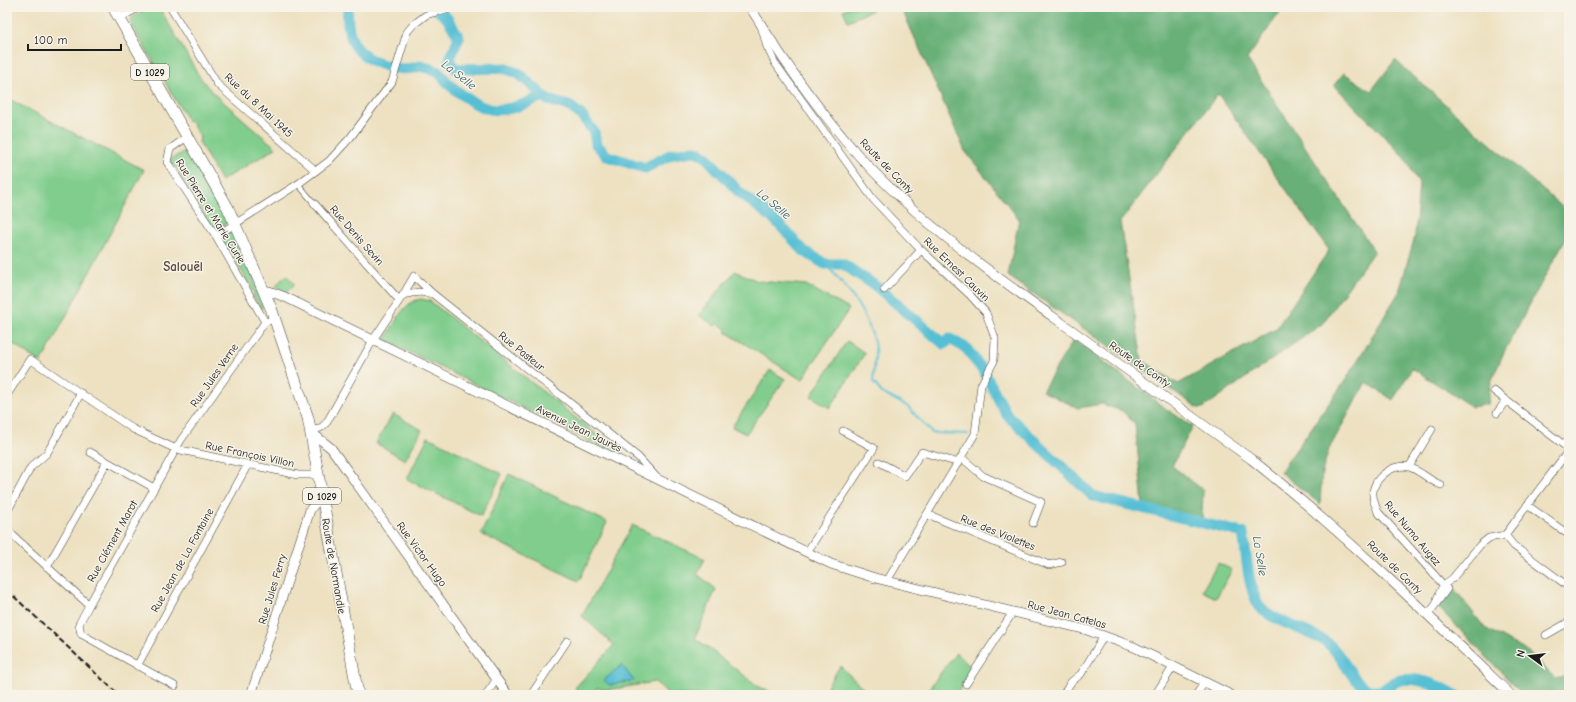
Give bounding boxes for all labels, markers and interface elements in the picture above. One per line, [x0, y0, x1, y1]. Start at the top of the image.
scale bar [28, 26, 121, 52]
text: 100 m [34, 33, 67, 47]
water label: La Selle [439, 57, 479, 93]
road number: D 1029 [131, 64, 169, 80]
street label: Rue du 8 Mai 1945 [222, 70, 295, 140]
street label: Route de Conty [857, 136, 916, 197]
street label: Rue Pierre et Marie Curie [173, 156, 248, 267]
water label: La Selle [754, 186, 794, 222]
street label: Rue Denis Sevin [327, 203, 386, 268]
street label: Rue Ernest Cauvin [921, 235, 992, 304]
district label: Salouël [163, 259, 203, 274]
street label: Rue Pasteur [496, 329, 548, 374]
street label: Route de Conty [1107, 339, 1173, 390]
street label: Rue Jules Verne [188, 340, 241, 410]
street label: Avenue Jean Jaurès [534, 402, 624, 455]
street label: Rue François Villon [204, 439, 296, 470]
road number: D 1029 [303, 488, 341, 504]
street label: Rue Clément Marot [85, 497, 141, 584]
street label: Rue Numa Augez [1382, 498, 1444, 569]
street label: Rue Jean de La Fontaine [148, 505, 217, 615]
street label: Rue des Violettes [959, 512, 1037, 553]
street label: Route de Normandie [319, 517, 348, 615]
street label: Rue Victor Hugo [394, 519, 450, 589]
water label: La Selle [1250, 535, 1270, 577]
street label: Route de Conty [1364, 538, 1425, 597]
street label: Rue Jules Ferry [256, 552, 289, 626]
street label: Rue Jean Catelas [1026, 598, 1108, 631]
north arrow [1510, 636, 1550, 676]
text: N [1514, 648, 1528, 659]

